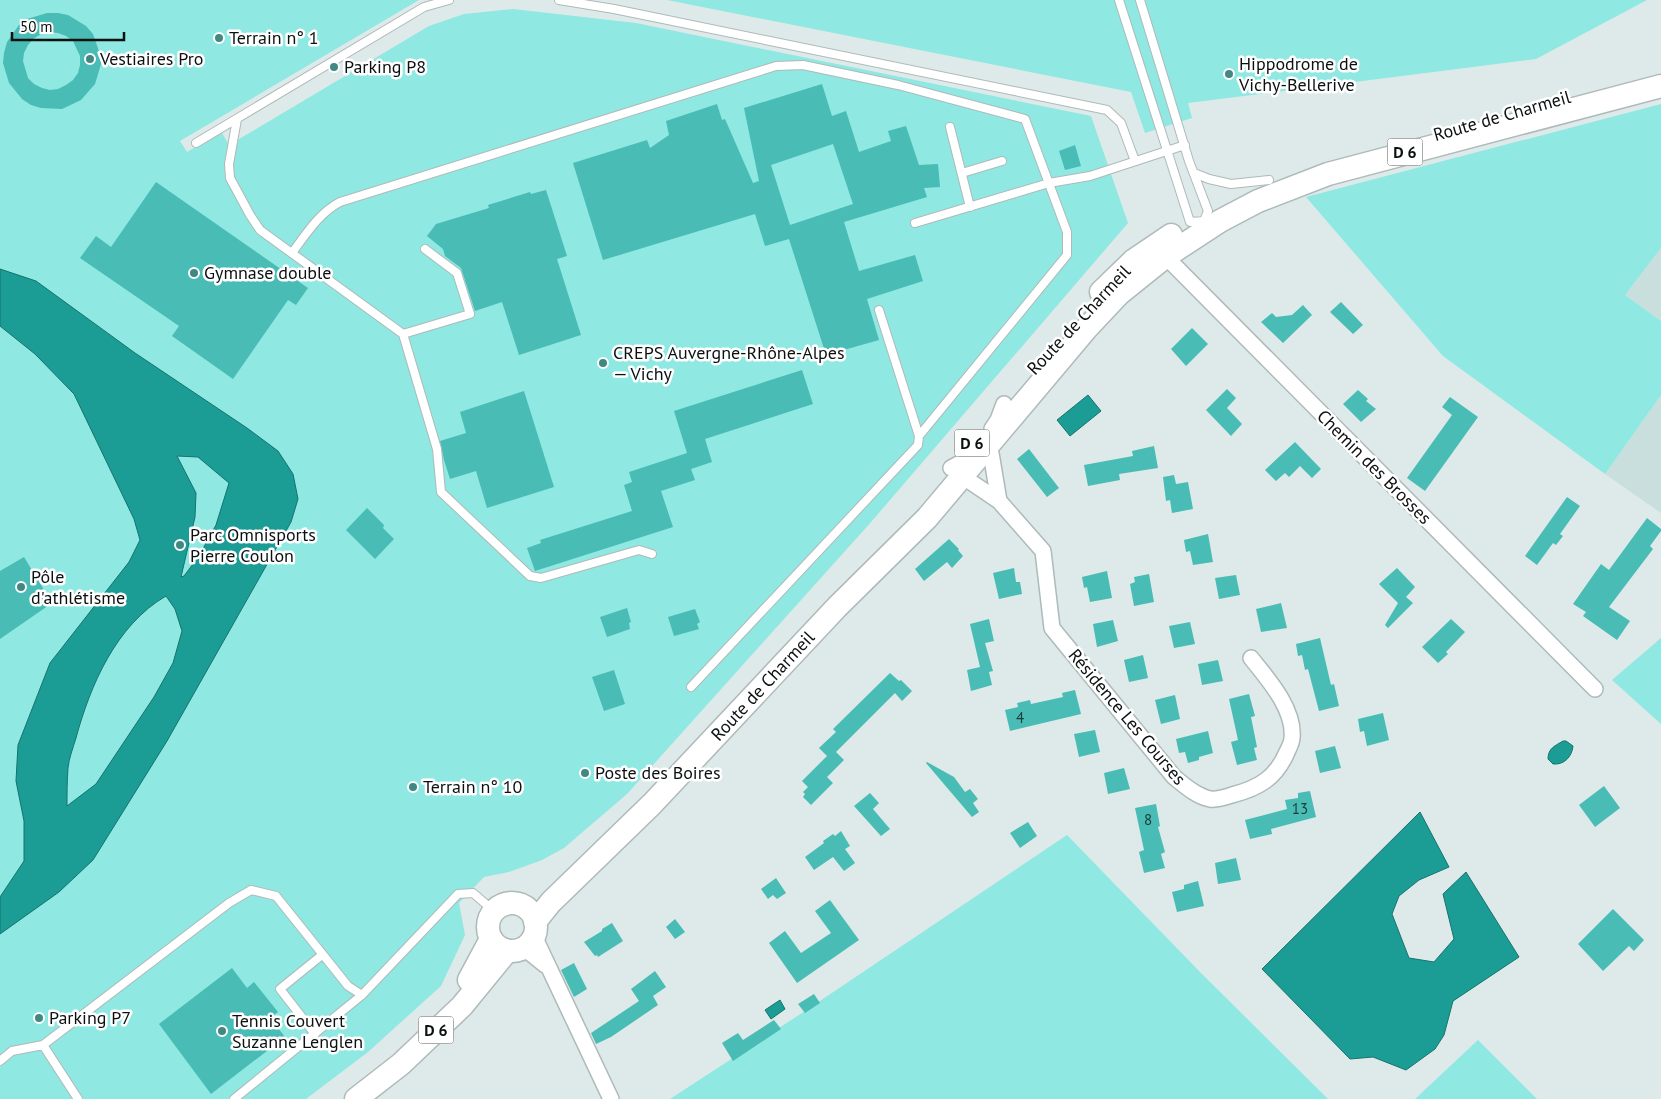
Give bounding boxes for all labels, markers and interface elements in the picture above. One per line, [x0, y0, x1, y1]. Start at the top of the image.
scale bar [12, 10, 125, 42]
text: 50 m [20, 17, 53, 36]
place label: Terrain n° 1 [229, 26, 319, 49]
marker: Terrain n° 1 [213, 32, 225, 44]
place label: Vestiaires Pro [99, 47, 203, 70]
place label: Hippodrome de Vichy-Bellerive [1238, 52, 1358, 96]
marker: Vestiaires Pro [84, 53, 96, 65]
place label: Parking P8 [344, 55, 426, 78]
marker: Parking P8 [328, 61, 340, 73]
marker: Hippodrome de Vichy-Bellerive [1223, 68, 1235, 80]
street label: Route de Charmeil [1431, 85, 1574, 146]
road number: D 6 [1388, 138, 1422, 166]
street label: Route de Charmeil [1022, 259, 1136, 379]
place label: Gymnase double [204, 261, 331, 284]
marker: Gymnase double [188, 267, 200, 279]
place label: CREPS Auvergne-Rhône-Alpes — Vichy [613, 341, 845, 385]
marker: CREPS Auvergne-Rhône-Alpes — Vichy [597, 357, 609, 369]
street label: Chemin des Brosses [1312, 405, 1436, 529]
road number: D 6 [954, 429, 990, 456]
place label: Parc Omnisports Pierre Coulon [190, 523, 316, 567]
marker: Parc Omnisports Pierre Coulon [174, 539, 186, 551]
place label: Pôle d'athlétisme [31, 565, 125, 609]
marker: Pôle d'athlétisme [15, 581, 27, 593]
street label: Route de Charmeil [706, 625, 820, 745]
street label: Résidence Les Courses [1064, 644, 1191, 790]
house number: 4 [1016, 708, 1024, 727]
place label: Poste des Boires [595, 761, 721, 784]
marker: Poste des Boires [579, 767, 591, 779]
place label: Terrain n° 10 [423, 775, 523, 798]
marker: Terrain n° 10 [407, 781, 419, 793]
house number: 13 [1292, 799, 1308, 818]
house number: 8 [1144, 810, 1152, 829]
place label: Parking P7 [49, 1006, 131, 1029]
place label: Tennis Couvert Suzanne Lenglen [232, 1009, 363, 1053]
marker: Parking P7 [33, 1012, 45, 1024]
road number: D 6 [418, 1016, 454, 1044]
marker: Tennis Couvert Suzanne Lenglen [216, 1025, 228, 1037]

